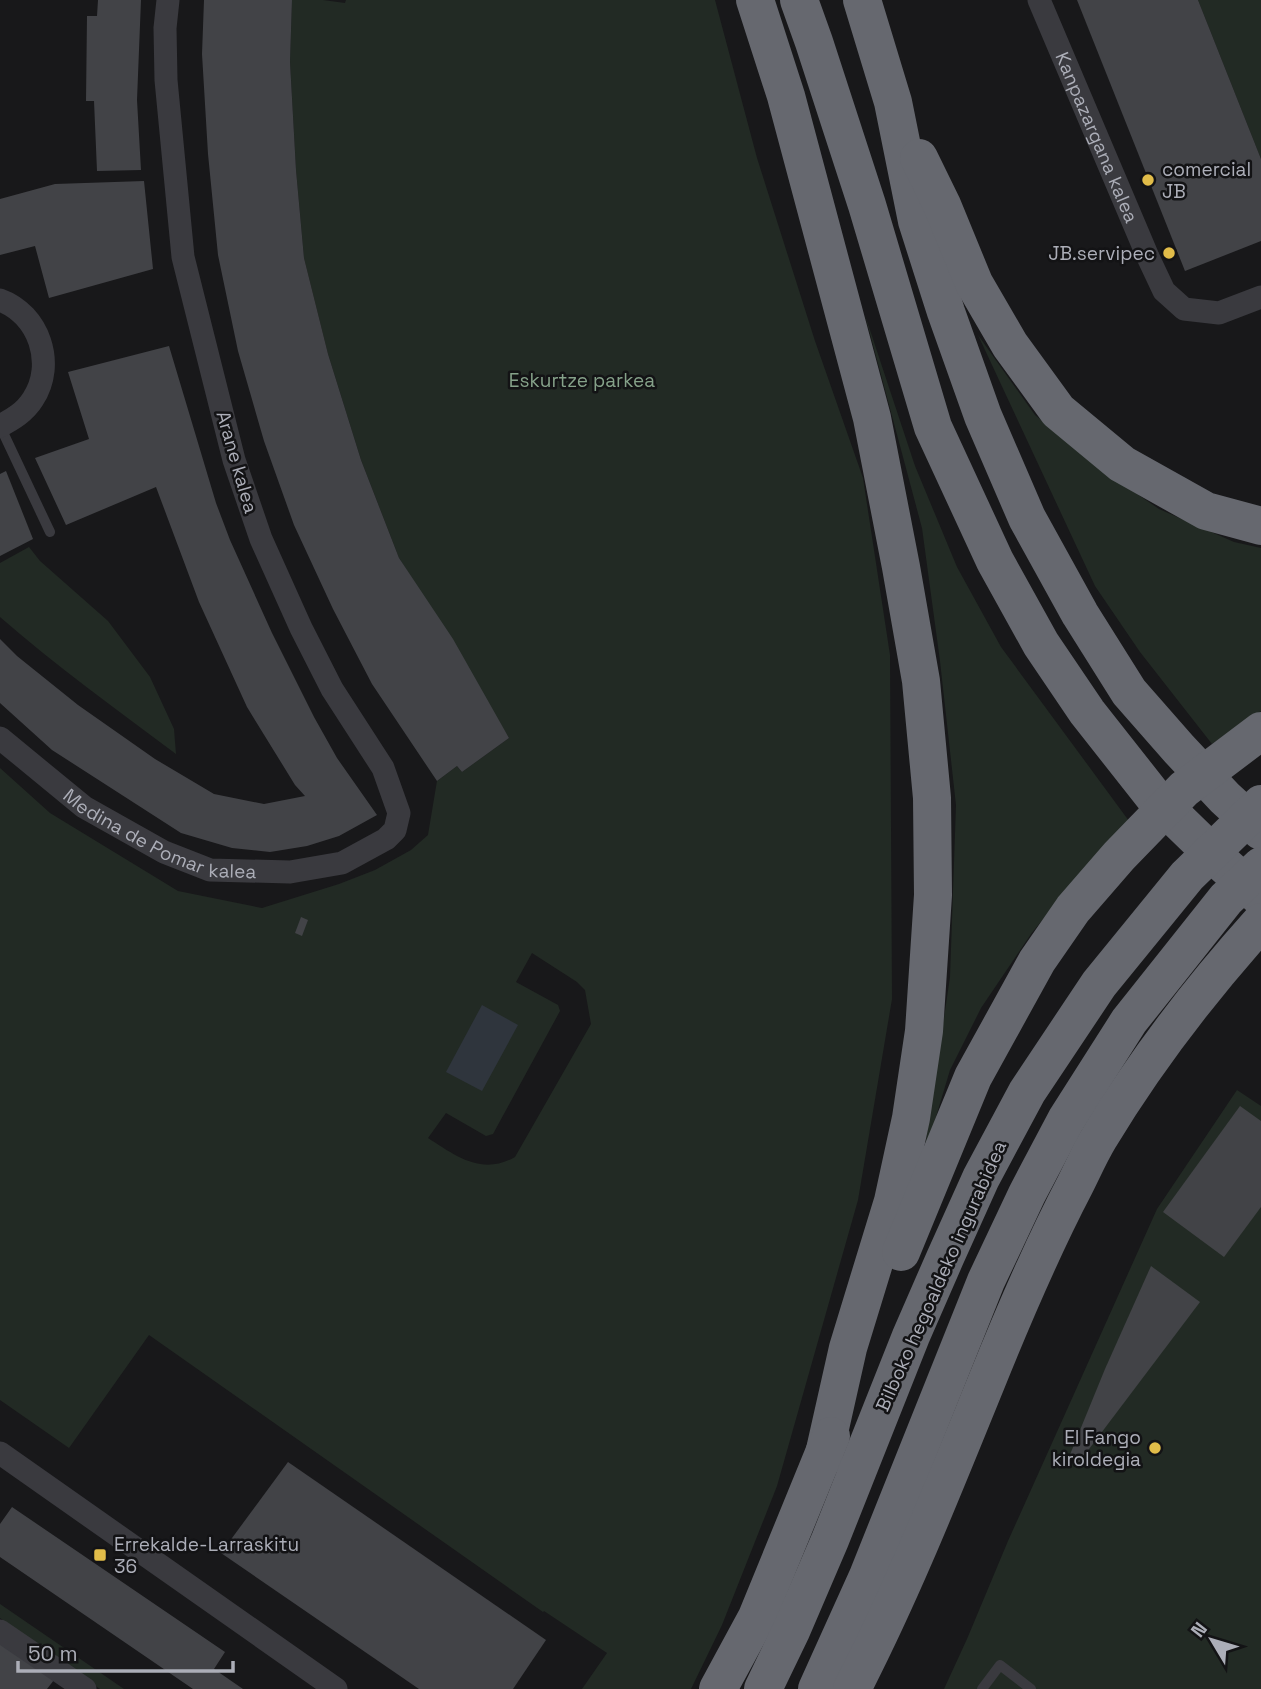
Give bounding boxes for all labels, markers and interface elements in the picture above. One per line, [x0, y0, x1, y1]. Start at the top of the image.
street label: Kanpazargana kalea [1050, 48, 1145, 227]
place label: comercial JB [1162, 157, 1251, 204]
marker: comercial JB [1140, 172, 1156, 188]
place label: JB.servipec [1048, 241, 1155, 266]
marker: JB.servipec [1161, 245, 1177, 261]
park label: Eskurtze parkea [509, 368, 655, 393]
street label: Arane kalea [210, 408, 264, 516]
street label: Medina de Pomar kalea [58, 783, 257, 884]
street label: Bilboko hegoaldeko ingurabidea [870, 1137, 1012, 1415]
place label: El Fango kiroldegia [1052, 1425, 1141, 1472]
marker: El Fango kiroldegia [1147, 1440, 1163, 1456]
place label: Errekalde-Larraskitu 36 [114, 1532, 299, 1579]
marker: Errekalde-Larraskitu 36 [92, 1547, 108, 1563]
north arrow [1177, 1605, 1247, 1675]
text: N [1185, 1617, 1213, 1643]
scale bar [18, 1630, 233, 1674]
text: 50 m [28, 1640, 78, 1667]

